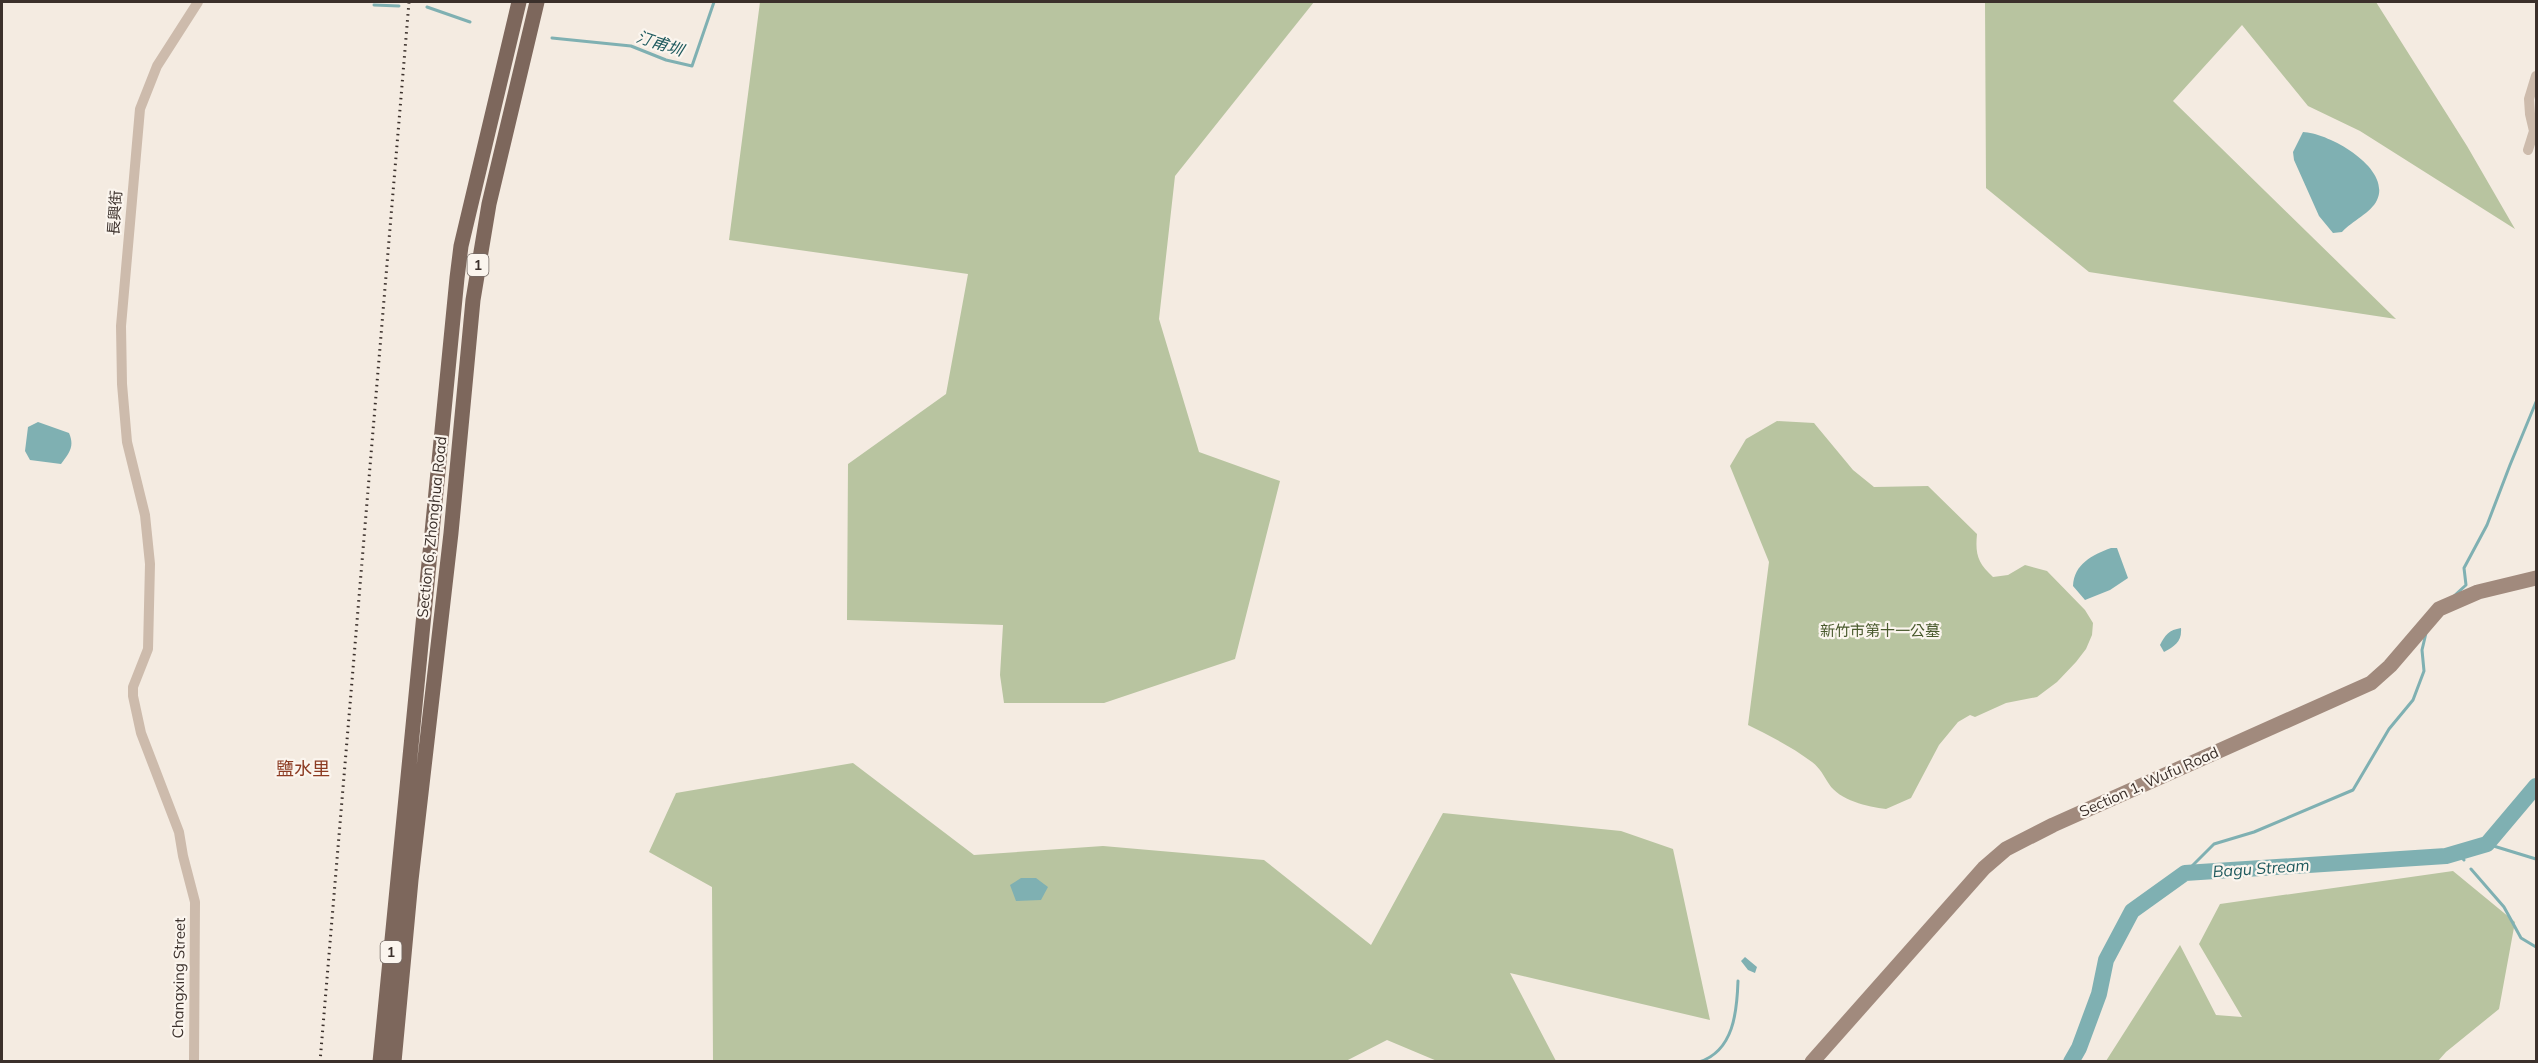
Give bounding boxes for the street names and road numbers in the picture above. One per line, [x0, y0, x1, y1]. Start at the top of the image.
street label: 長興街 [103, 190, 126, 236]
road number: 1 [468, 254, 488, 276]
street label: Section 6, Zhonghua Road [413, 435, 450, 619]
street label: Section 1, Wufu Road [2076, 742, 2221, 821]
street label: Changxing Street [168, 917, 189, 1039]
road number: 1 [380, 941, 402, 963]

